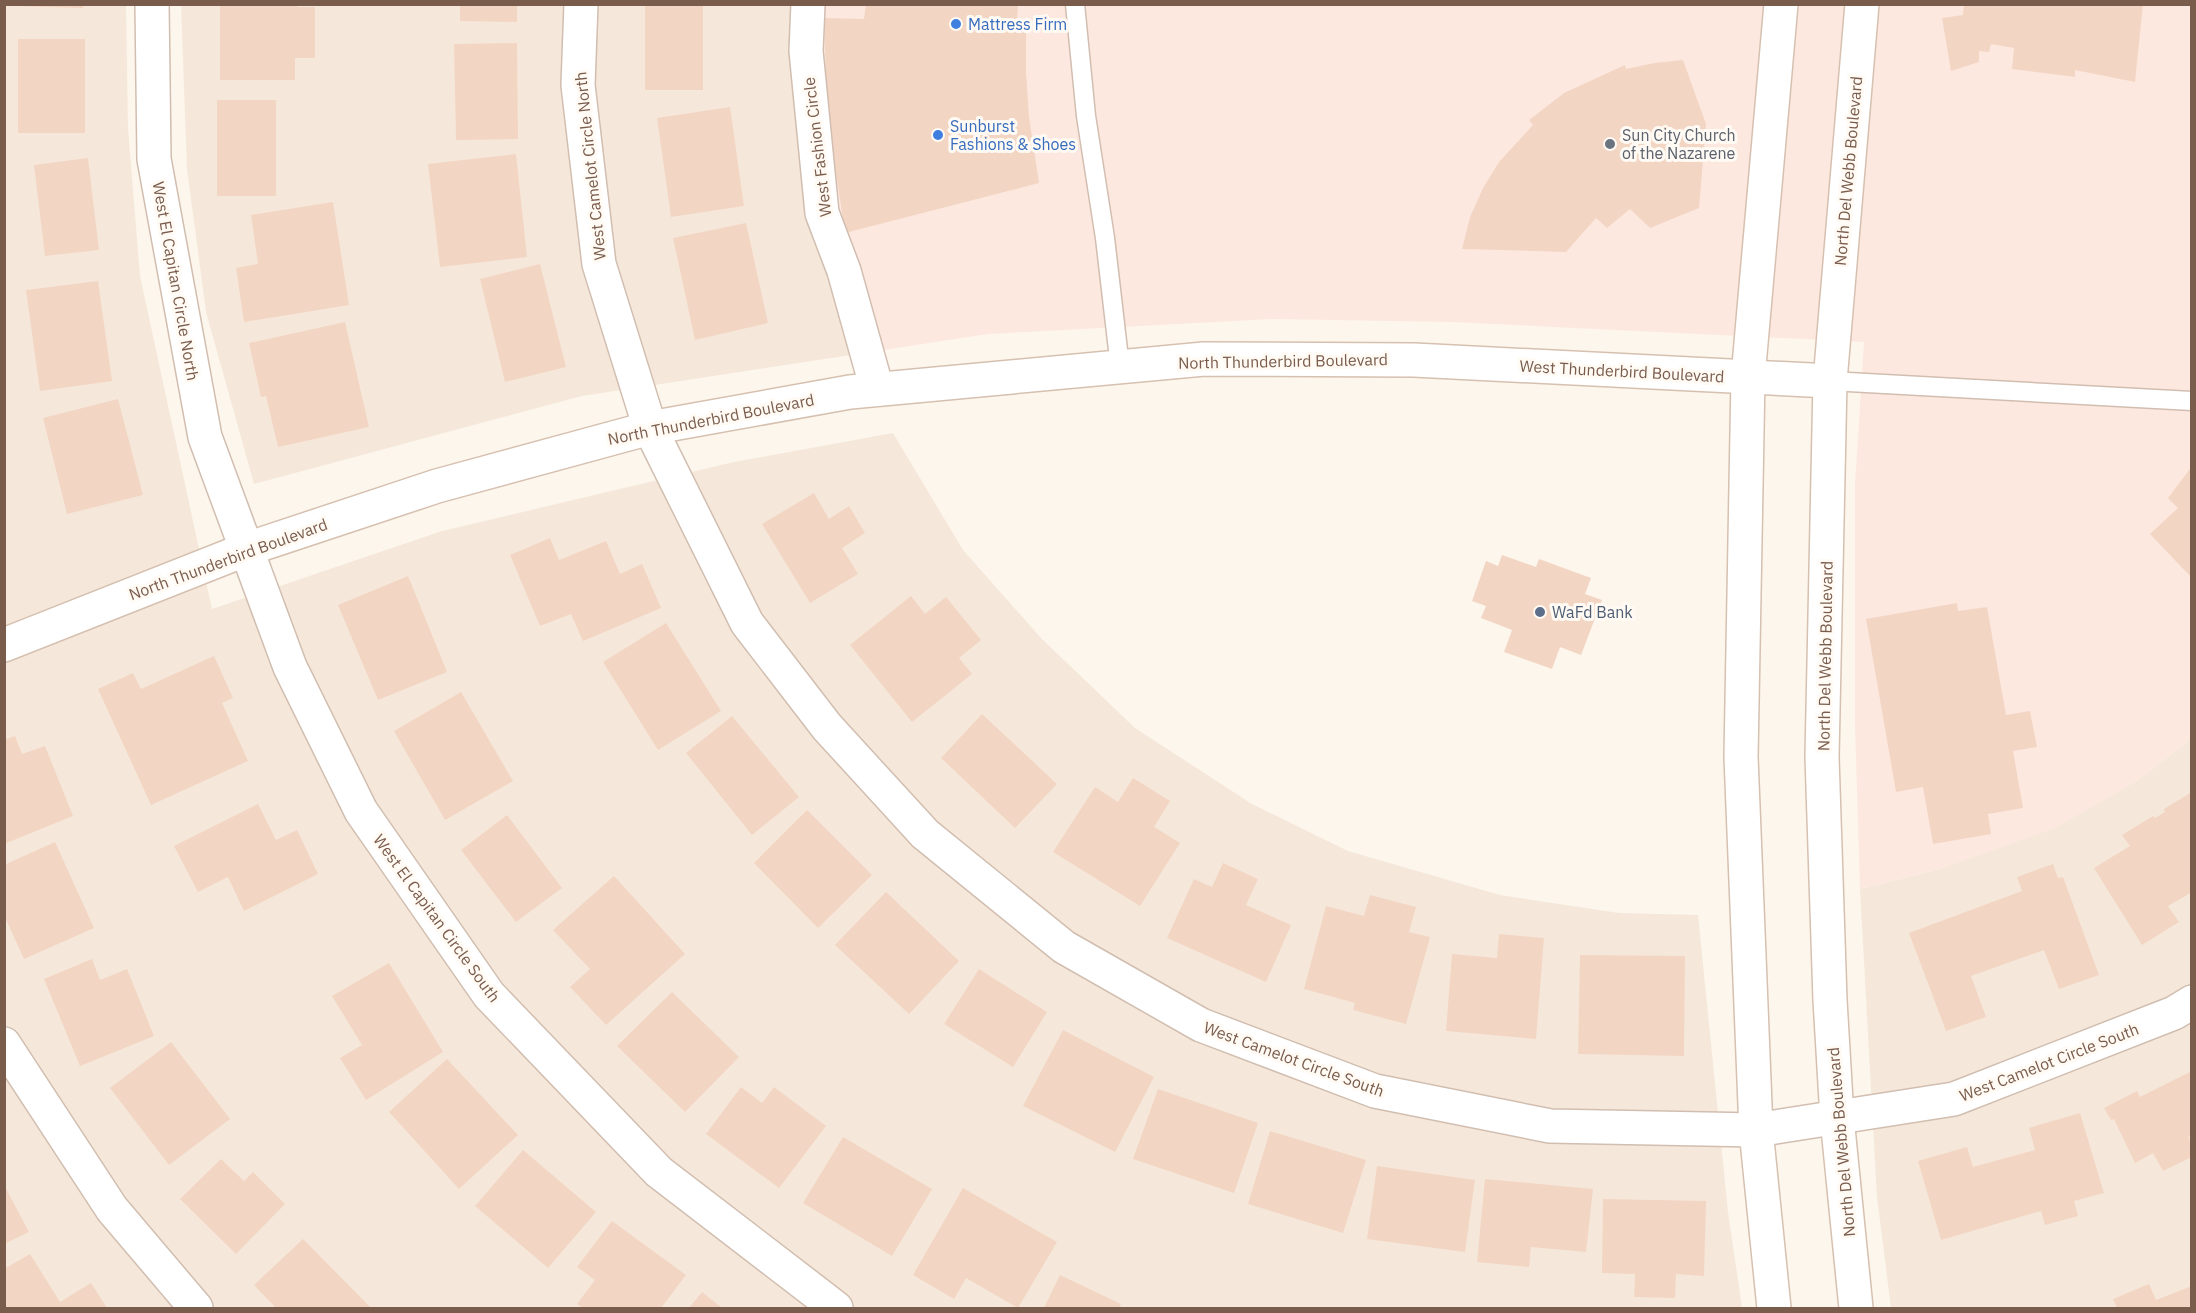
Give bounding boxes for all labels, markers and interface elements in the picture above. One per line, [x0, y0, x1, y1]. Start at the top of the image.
place label: Mattress Firm [968, 14, 1067, 34]
marker: Mattress Firm [949, 17, 963, 31]
street label: West Camelot Circle North [570, 71, 610, 261]
street label: North Del Webb Boulevard [1830, 75, 1866, 267]
street label: West Fashion Circle [798, 76, 835, 218]
place label: Sunburst Fashions & Shoes [950, 116, 1076, 154]
place label: Sun City Church of the Nazarene [1622, 125, 1736, 163]
marker: Sunburst Fashions & Shoes [931, 128, 945, 142]
marker: Sun City Church of the Nazarene [1603, 137, 1617, 151]
street label: West El Capitan Circle North [149, 180, 203, 382]
street label: North Thunderbird Boulevard [1178, 349, 1388, 373]
street label: West Thunderbird Boulevard [1519, 356, 1725, 386]
street label: North Thunderbird Boulevard [606, 389, 816, 449]
street label: North Thunderbird Boulevard [126, 514, 330, 604]
street label: North Del Webb Boulevard [1813, 561, 1837, 751]
place label: WaFd Bank [1552, 602, 1633, 622]
marker: WaFd Bank [1533, 605, 1547, 619]
street label: West El Capitan Circle South [369, 830, 505, 1006]
street label: West Camelot Circle South [1201, 1017, 1387, 1101]
street label: West Camelot Circle South [1956, 1019, 2142, 1105]
street label: North Del Webb Boulevard [1823, 1046, 1859, 1238]

